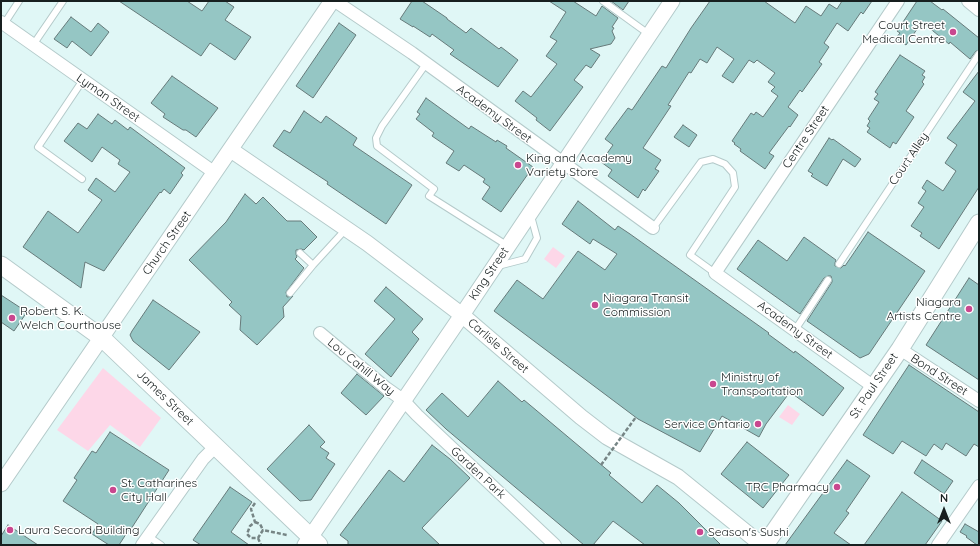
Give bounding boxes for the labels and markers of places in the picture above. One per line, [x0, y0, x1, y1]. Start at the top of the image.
place label: Court Street Medical Centre [862, 18, 945, 46]
marker: Court Street Medical Centre [948, 27, 958, 37]
place label: King and Academy Variety Store [526, 151, 632, 179]
marker: King and Academy Variety Store [513, 160, 523, 170]
place label: Niagara Transit Commission [603, 291, 689, 319]
place label: Niagara Artists Centre [886, 295, 961, 323]
marker: Niagara Transit Commission [590, 300, 600, 310]
place label: Robert S. K. Welch Courthouse [20, 304, 121, 332]
marker: Niagara Artists Centre [964, 304, 974, 314]
marker: Robert S. K. Welch Courthouse [7, 313, 17, 323]
place label: Ministry of Transportation [721, 370, 803, 398]
marker: Ministry of Transportation [708, 379, 718, 389]
place label: Service Ontario [664, 417, 750, 431]
marker: Service Ontario [753, 419, 763, 429]
place label: St. Catharines City Hall [121, 476, 197, 504]
place label: TRC Pharmacy [746, 480, 829, 494]
marker: TRC Pharmacy [832, 482, 842, 492]
marker: St. Catharines City Hall [108, 485, 118, 495]
place label: Laura Secord Building [18, 523, 139, 537]
marker: Laura Secord Building [5, 525, 15, 535]
place label: Season's Sushi [708, 525, 788, 539]
marker: Season's Sushi [695, 527, 705, 537]

